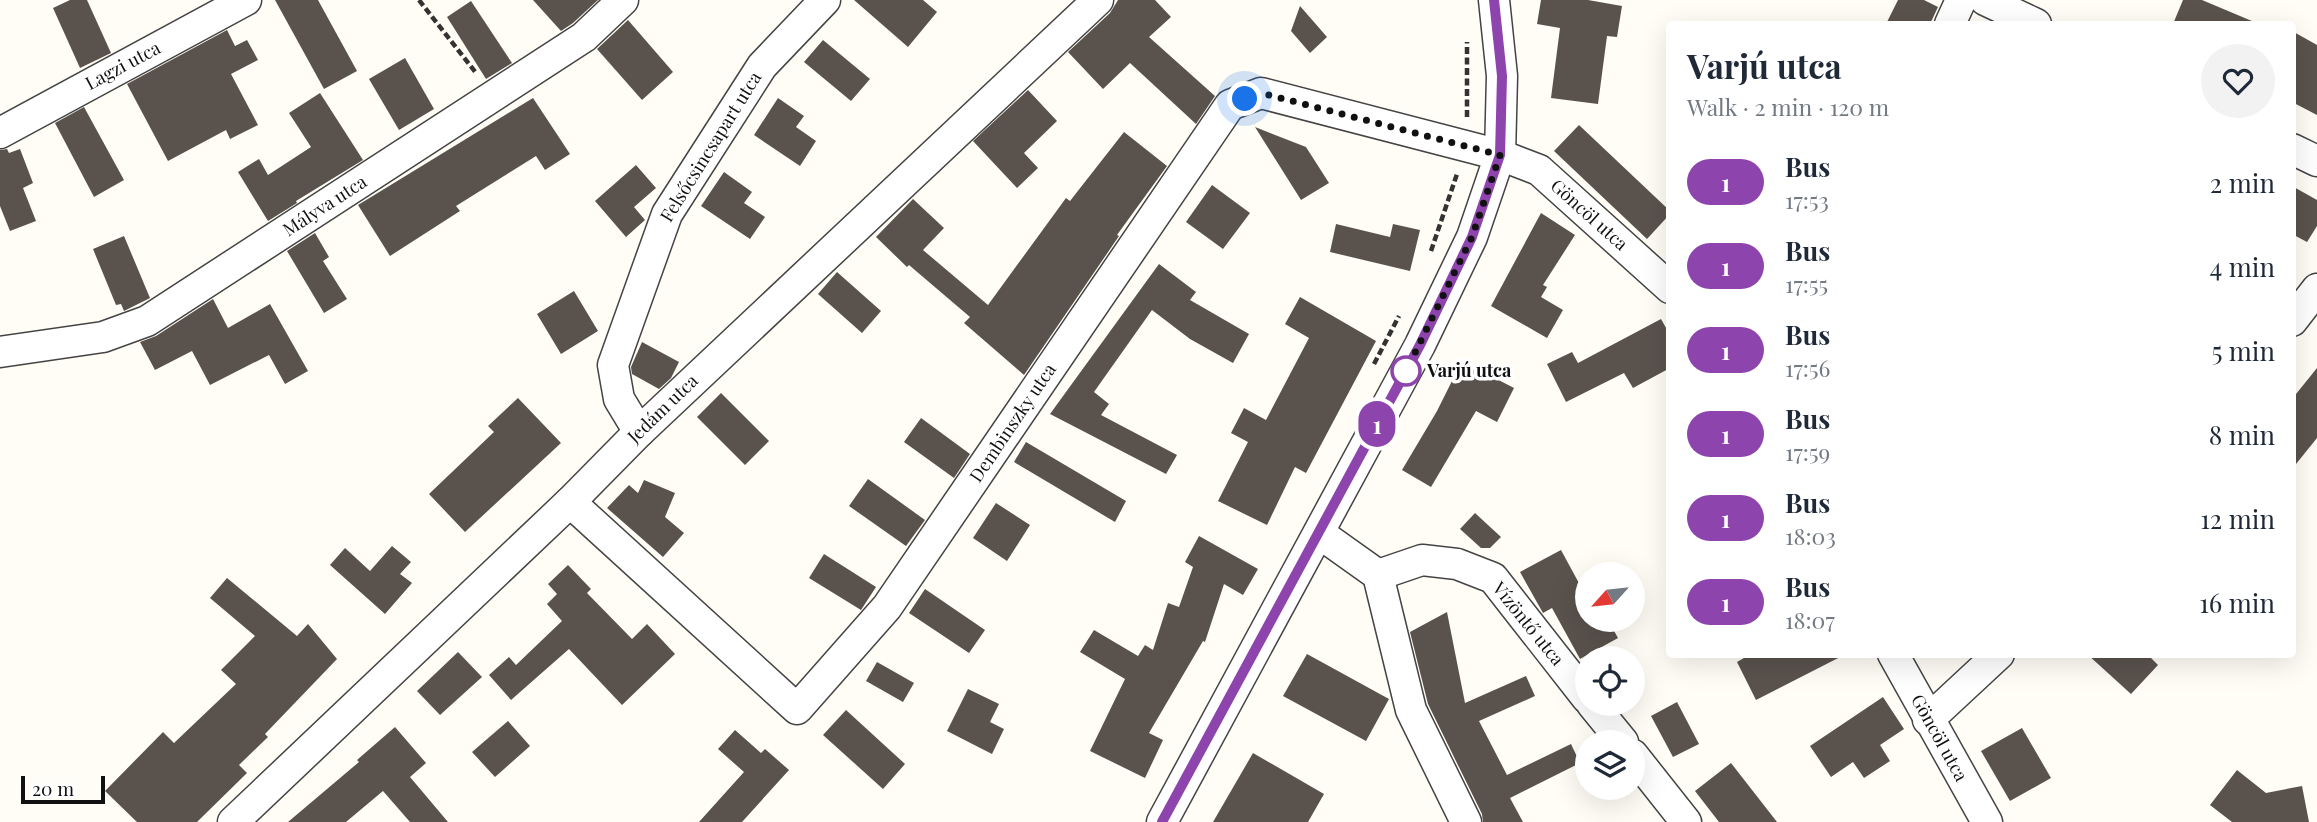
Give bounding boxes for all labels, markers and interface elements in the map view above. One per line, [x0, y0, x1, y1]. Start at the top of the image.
street label: Lagzi utca [81, 35, 164, 95]
text: Varjú utca [1687, 43, 1842, 87]
button: heart [2201, 44, 2275, 118]
street label: Felsőcsincsapart utca [654, 67, 766, 226]
your location [1227, 81, 1262, 116]
text: Walk · 2 min · 120 m [1687, 91, 1889, 122]
text: Bus [1785, 149, 1830, 184]
text: 2 min [2210, 165, 2275, 200]
text: 1 [1721, 166, 1730, 198]
street label: Mályva utca [278, 169, 371, 241]
street label: Göncöl utca [1546, 173, 1633, 255]
text: 17:53 [1785, 184, 1829, 215]
text: Bus [1785, 233, 1830, 268]
text: 4 min [2209, 249, 2275, 284]
text: 1 [1721, 250, 1730, 282]
text: 17:55 [1785, 268, 1828, 299]
text: Bus [1785, 317, 1830, 352]
text: 5 min [2212, 333, 2275, 368]
text: 1 [1721, 334, 1730, 366]
text: 17:56 [1785, 352, 1830, 383]
marker: Varjú utca [1391, 356, 1421, 386]
street label: Dembinszky utca [964, 358, 1061, 487]
place label: Varjú utca [1426, 358, 1512, 382]
street label: Jedám utca [621, 369, 703, 449]
line badge: 1 [1354, 401, 1400, 447]
text: Bus [1785, 401, 1830, 436]
text: 1 [1372, 408, 1382, 440]
text: 8 min [2209, 417, 2275, 452]
text: 1 [1721, 418, 1730, 450]
text: 17:59 [1785, 436, 1830, 467]
text: Bus [1785, 485, 1830, 520]
text: 12 min [2200, 501, 2275, 536]
text: 1 [1721, 502, 1730, 534]
text: 18:03 [1785, 520, 1836, 551]
north arrow [1575, 562, 1645, 632]
map controls [1575, 562, 1645, 800]
text: Bus [1785, 569, 1830, 604]
street label: Vízöntő utca [1487, 576, 1570, 670]
text: 16 min [2199, 585, 2275, 620]
text: 1 [1721, 586, 1730, 618]
text: 18:07 [1785, 604, 1835, 635]
button: locate [1575, 646, 1645, 716]
street label: Göncöl utca [1906, 690, 1974, 785]
button: layers [1575, 730, 1645, 800]
scale bar [21, 773, 105, 805]
text: 20 m [32, 775, 74, 801]

